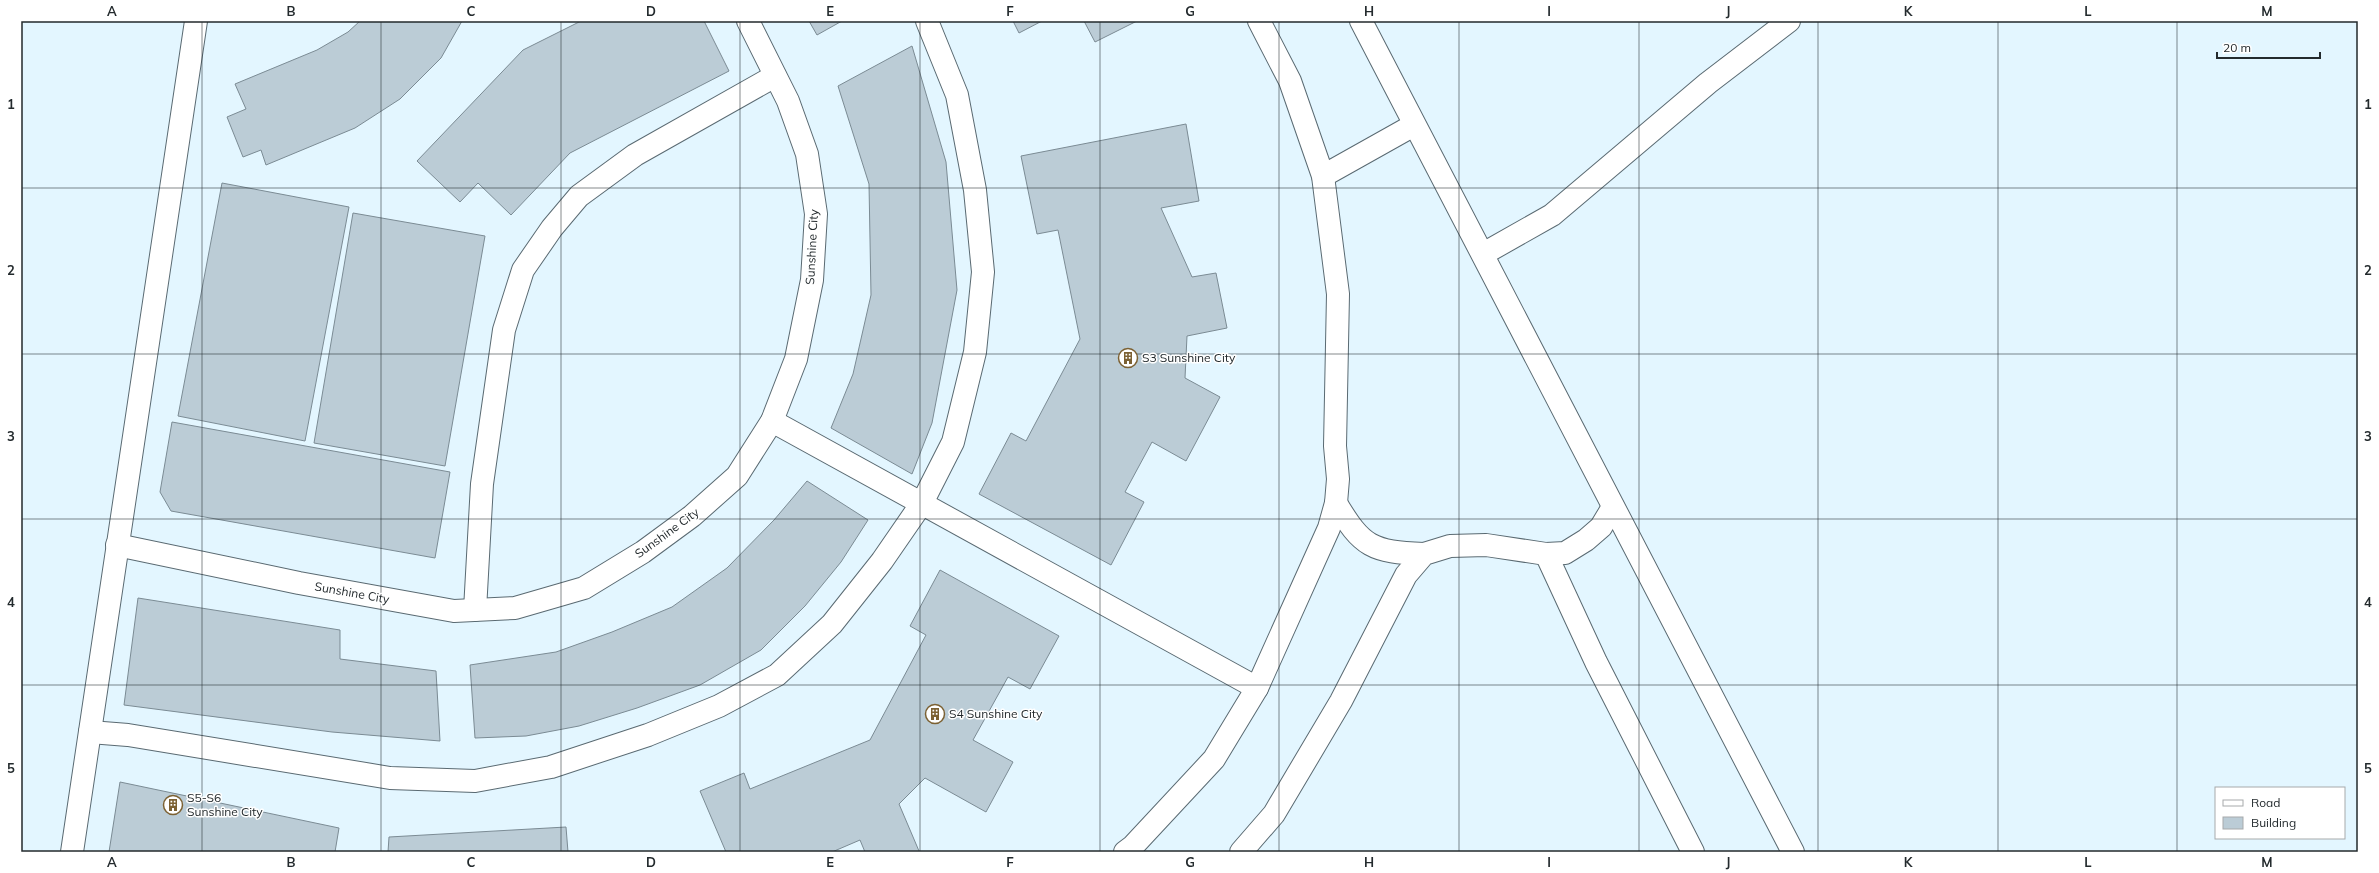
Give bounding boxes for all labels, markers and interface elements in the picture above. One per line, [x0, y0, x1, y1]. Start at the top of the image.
text: A [107, 3, 117, 19]
text: B [287, 3, 296, 19]
text: C [467, 3, 476, 19]
text: D [646, 3, 656, 19]
text: E [826, 3, 834, 19]
text: F [1006, 3, 1014, 19]
text: G [1185, 3, 1195, 19]
text: H [1364, 3, 1374, 19]
text: I [1547, 3, 1551, 19]
text: J [1726, 3, 1730, 19]
text: K [1904, 3, 1914, 19]
text: L [2084, 3, 2092, 19]
text: M [2261, 3, 2273, 19]
scale bar [2217, 34, 2320, 60]
text: 20 m [2223, 40, 2251, 55]
text: 1 [7, 96, 15, 112]
text: 1 [2364, 96, 2372, 112]
street label: Sunshine City [802, 208, 821, 285]
text: 2 [7, 262, 15, 278]
text: 2 [2364, 262, 2372, 278]
building icon: S3 Sunshine City [1117, 347, 1139, 369]
place label: S3 Sunshine City [1142, 350, 1236, 365]
text: 3 [7, 428, 15, 444]
text: 3 [2364, 428, 2372, 444]
street label: Sunshine City [632, 504, 702, 561]
street label: Sunshine City [314, 579, 391, 607]
text: 4 [7, 594, 15, 610]
text: 4 [2364, 594, 2372, 610]
building icon: S4 Sunshine City [924, 703, 946, 725]
place label: S4 Sunshine City [949, 706, 1043, 721]
text: 5 [7, 760, 15, 776]
text: 5 [2364, 760, 2372, 776]
legend [2215, 787, 2345, 839]
place label: S5-S6 Sunshine City [187, 790, 263, 819]
building icon: S5-S6 Sunshine City [162, 794, 184, 816]
text: Road [2251, 795, 2280, 810]
text: Building [2251, 815, 2296, 830]
text: A [107, 854, 117, 870]
text: B [287, 854, 296, 870]
text: C [467, 854, 476, 870]
text: D [646, 854, 656, 870]
text: E [826, 854, 834, 870]
text: F [1006, 854, 1014, 870]
text: G [1185, 854, 1195, 870]
text: H [1364, 854, 1374, 870]
text: I [1547, 854, 1551, 870]
text: J [1726, 854, 1730, 870]
text: K [1904, 854, 1914, 870]
text: L [2084, 854, 2092, 870]
text: M [2261, 854, 2273, 870]

